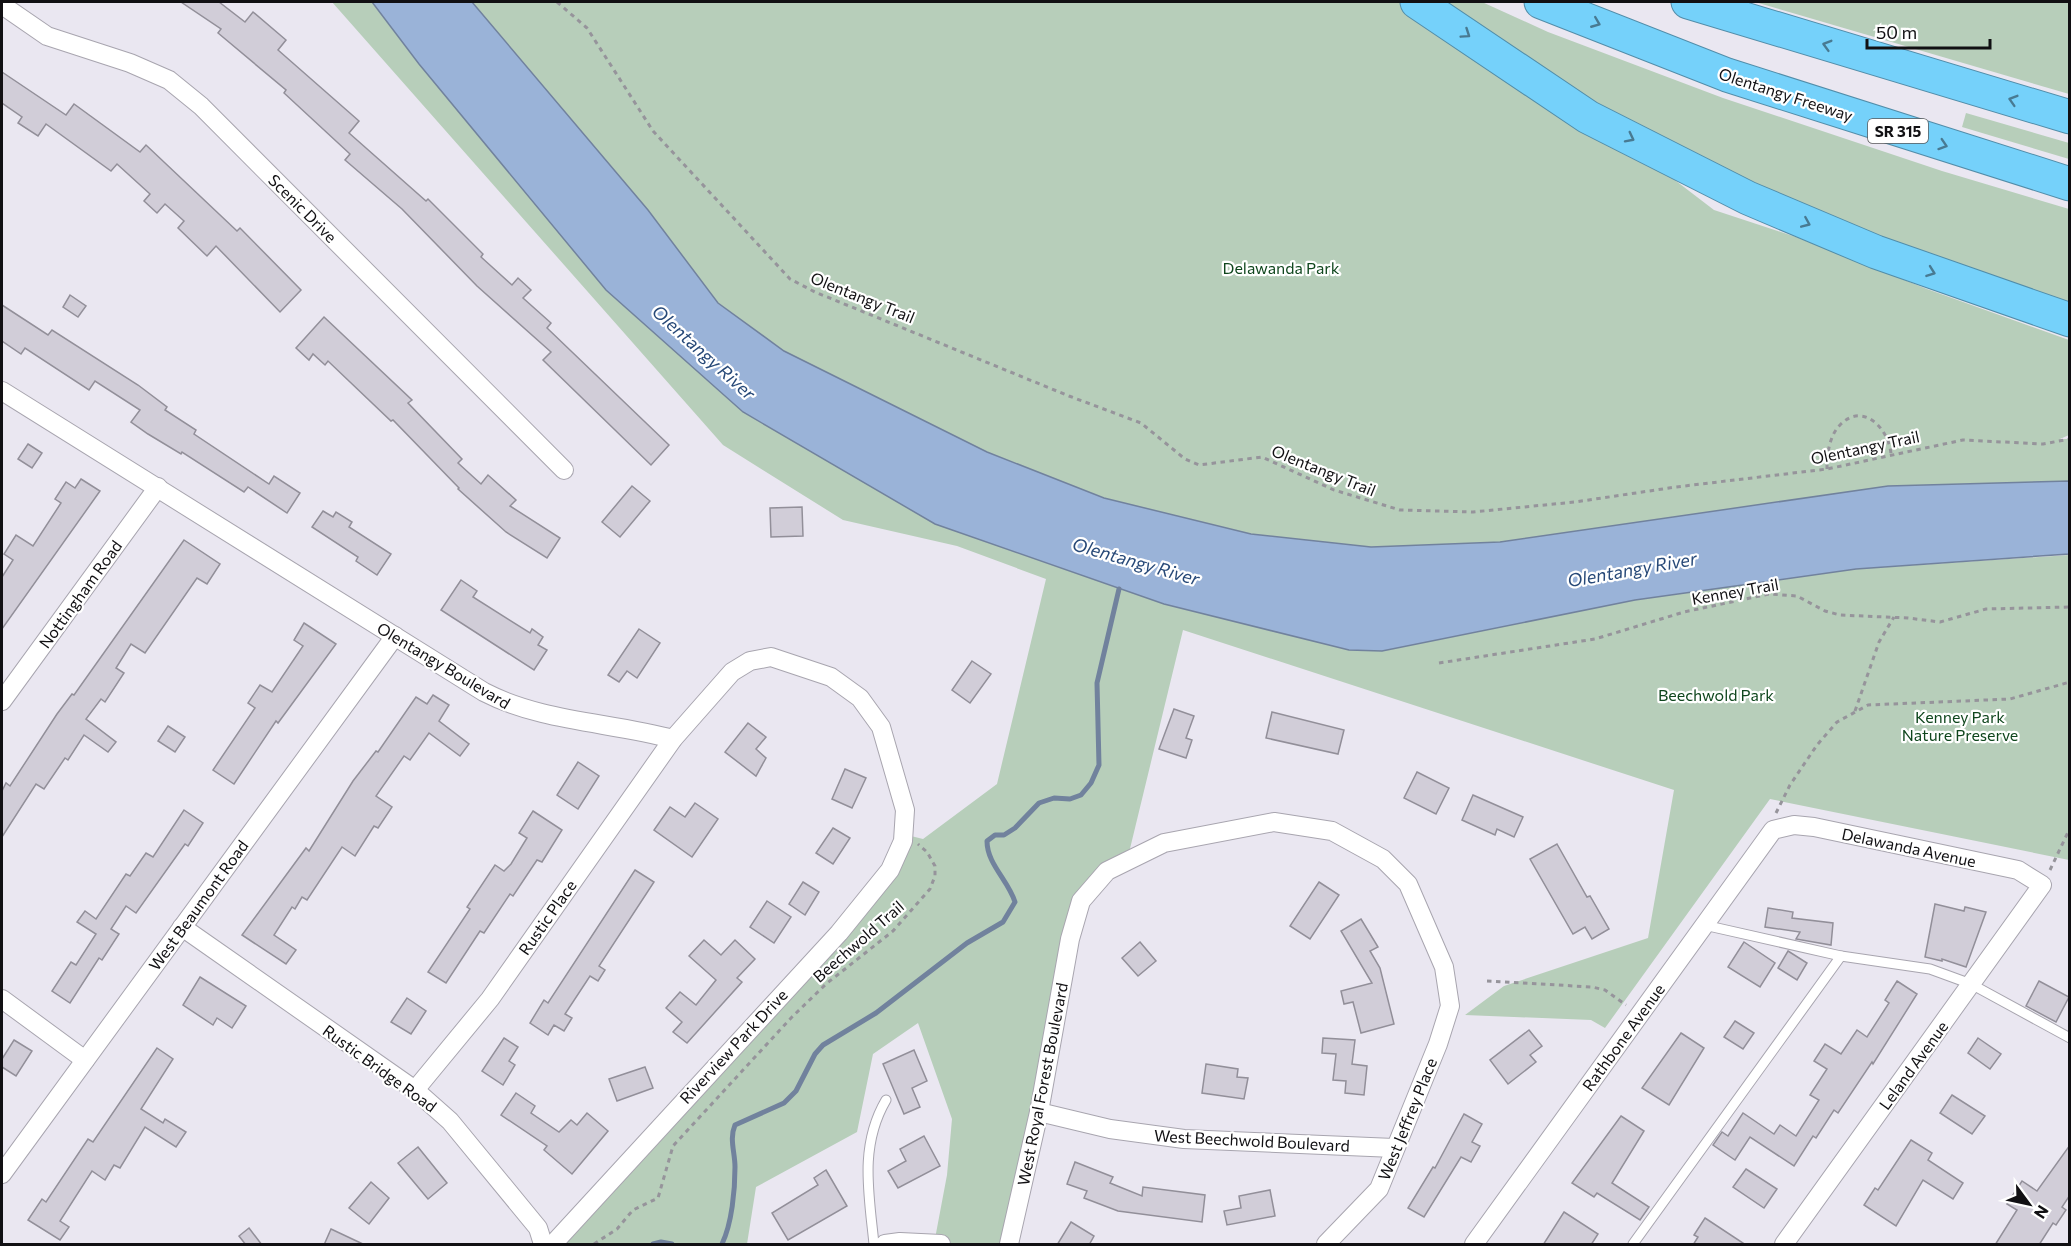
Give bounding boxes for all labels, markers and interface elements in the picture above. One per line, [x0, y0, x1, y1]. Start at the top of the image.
scale bar [1867, 12, 1990, 50]
one-way arrow [1590, 16, 1601, 28]
text: 50 m [1876, 21, 1917, 43]
one-way arrow [1459, 27, 1470, 38]
one-way arrow [1822, 40, 1832, 52]
street label: Olentangy Freeway [1717, 63, 1855, 125]
one-way arrow [2009, 95, 2019, 107]
road number: SR 315 [1868, 119, 1928, 143]
one-way arrow [1624, 131, 1635, 143]
one-way arrow [1937, 138, 1948, 151]
street label: Scenic Drive [265, 170, 341, 246]
one-way arrow [1800, 216, 1811, 228]
park label: Delawanda Park [1223, 258, 1340, 277]
one-way arrow [1925, 264, 1936, 277]
street label: Olentangy Trail [808, 267, 918, 327]
water label: Olentangy River [648, 300, 761, 405]
street label: Olentangy Trail [1809, 426, 1921, 468]
street label: Olentangy Trail [1269, 440, 1379, 500]
water label: Olentangy River [1070, 532, 1203, 590]
street label: Nottingham Road [35, 536, 125, 652]
water label: Olentangy River [1566, 547, 1699, 591]
street label: Kenney Trail [1690, 574, 1780, 608]
street label: Olentangy Boulevard [374, 618, 514, 712]
park label: Beechwold Park [1658, 685, 1774, 704]
park label: Kenney Park Nature Preserve [1902, 707, 2018, 744]
street label: Delawanda Avenue [1840, 823, 1978, 871]
street label: West Beaumont Road [144, 836, 252, 974]
street label: Rustic Place [514, 876, 580, 958]
street label: Beechwold Trail [809, 896, 907, 986]
street label: Rathbone Avenue [1578, 980, 1668, 1094]
street label: West Royal Forest Boulevard [1013, 981, 1071, 1187]
street label: Riverview Park Drive [675, 985, 791, 1107]
street label: Leland Avenue [1875, 1017, 1951, 1113]
street label: Rustic Bridge Road [319, 1020, 441, 1116]
street label: West Jeffrey Place [1374, 1055, 1440, 1183]
street label: West Beechwold Boulevard [1154, 1125, 1350, 1155]
north arrow [1999, 1174, 2059, 1234]
text: N [2031, 1202, 2053, 1223]

